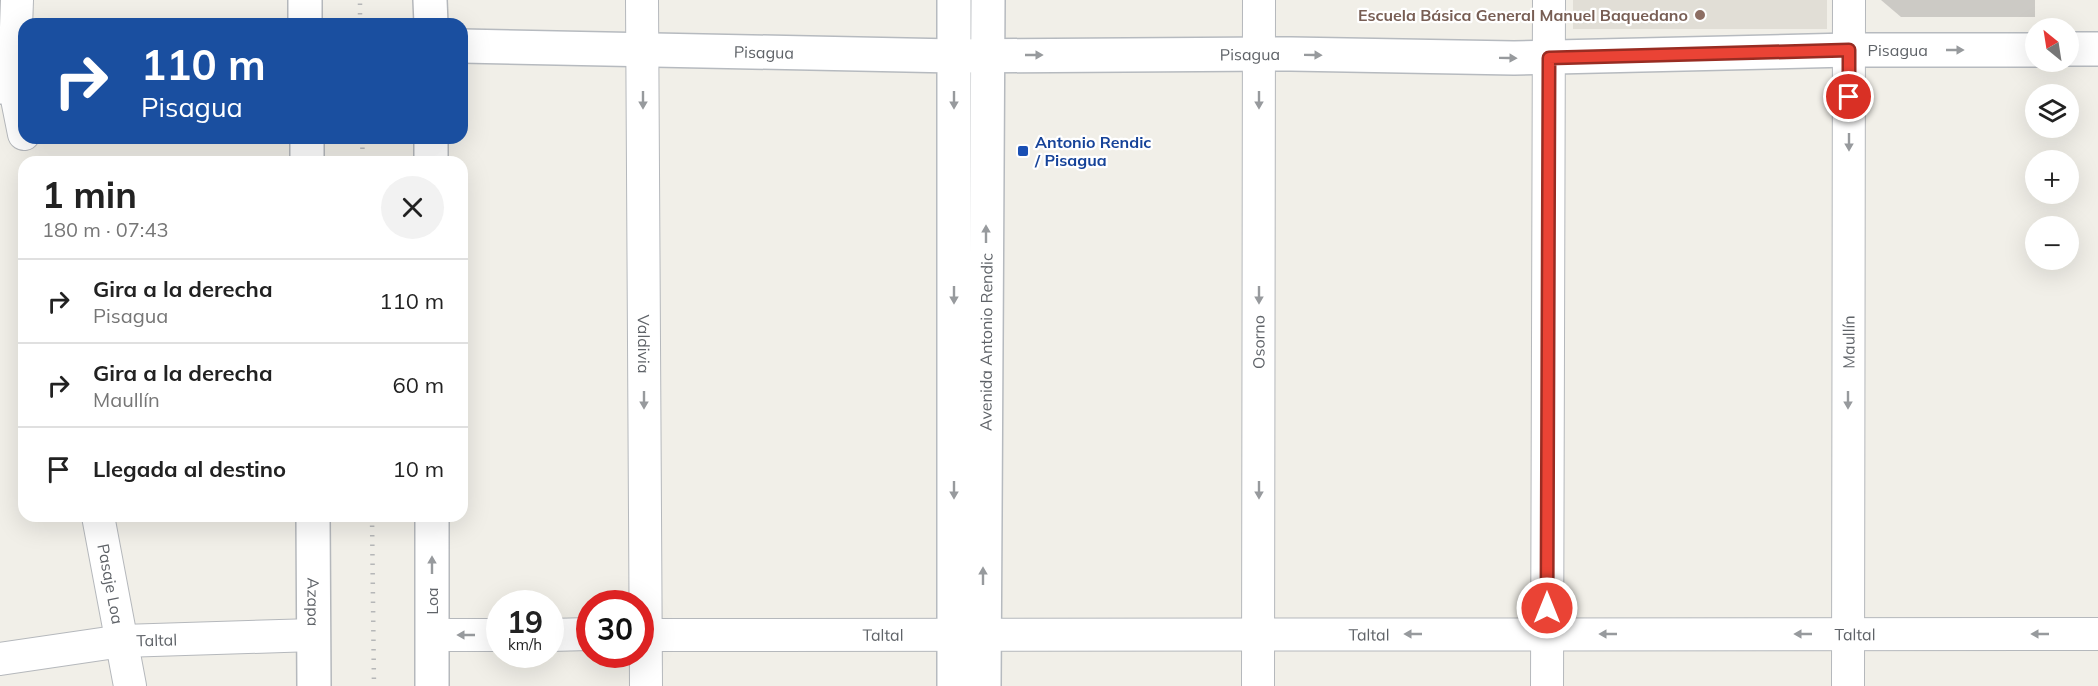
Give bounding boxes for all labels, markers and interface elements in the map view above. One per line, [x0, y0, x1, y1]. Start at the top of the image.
place label: Escuela Básica General Manuel Baquedano [1358, 5, 1688, 25]
marker: Escuela Básica General Manuel Baquedano [1693, 8, 1707, 22]
north arrow [2025, 18, 2079, 72]
map controls [2025, 18, 2079, 270]
text: 110 m [141, 38, 266, 91]
street label: Pisagua [1868, 40, 1928, 60]
icon: right [42, 42, 120, 120]
street label: Pisagua [734, 42, 794, 63]
street label: Pisagua [1220, 44, 1280, 64]
one-way arrow [1945, 45, 1964, 55]
one-way arrow [1024, 50, 1043, 60]
one-way arrow [1303, 50, 1322, 59]
one-way arrow [1498, 53, 1517, 63]
pin [1823, 71, 1874, 122]
icon: arrive [1832, 80, 1865, 113]
button: layers [2025, 84, 2079, 138]
text: Pisagua [141, 90, 243, 124]
one-way arrow [638, 91, 648, 110]
one-way arrow [949, 91, 959, 110]
one-way arrow [1254, 91, 1264, 110]
place label: Antonio Rendic / Pisagua [1034, 132, 1151, 170]
one-way arrow [1844, 133, 1854, 152]
marker: Antonio Rendic / Pisagua [1016, 144, 1030, 158]
button: + [2025, 150, 2079, 204]
text: 1 min [42, 172, 137, 217]
button: close [381, 176, 444, 239]
button: − [2025, 216, 2079, 270]
text: 180 m · 07:43 [42, 217, 168, 242]
one-way arrow [981, 224, 991, 243]
street label: Avenida Antonio Rendic [975, 253, 997, 431]
text: Gira a la derecha [93, 275, 273, 303]
icon: right [42, 285, 75, 318]
one-way arrow [949, 286, 959, 305]
one-way arrow [1254, 286, 1264, 305]
text: 110 m [379, 287, 444, 315]
text: Pisagua [93, 303, 168, 328]
street label: Valdivia [634, 314, 654, 374]
street label: Osorno [1248, 315, 1269, 369]
street label: Maullín [1838, 315, 1859, 369]
text: Gira a la derecha [93, 359, 273, 387]
icon: right [42, 369, 75, 402]
text: 60 m [393, 371, 444, 399]
text: Maullín [93, 387, 160, 412]
one-way arrow [640, 391, 649, 410]
one-way arrow [1843, 391, 1853, 410]
icon: arrive [42, 453, 75, 486]
text: Llegada al destino [93, 455, 286, 483]
text: 10 m [393, 455, 444, 483]
one-way arrow [949, 481, 959, 500]
one-way arrow [1254, 481, 1264, 500]
street label: Pasaje Loa [93, 542, 128, 626]
one-way arrow [427, 555, 437, 574]
one-way arrow [978, 566, 988, 585]
position arrow [1515, 576, 1579, 640]
street label: Azapa [303, 578, 324, 626]
street label: Loa [422, 587, 442, 615]
speed limit sign: 30 [576, 590, 654, 668]
text: 19 [507, 603, 543, 641]
street label: Taltal [1349, 624, 1389, 645]
street label: Taltal [1835, 624, 1875, 644]
street label: Taltal [863, 625, 903, 645]
street label: Taltal [136, 629, 177, 651]
one-way arrow [1403, 629, 1422, 639]
one-way arrow [1598, 629, 1617, 639]
one-way arrow [1793, 629, 1812, 639]
one-way arrow [2030, 629, 2049, 639]
one-way arrow [456, 630, 475, 640]
text: km/h [508, 635, 542, 654]

